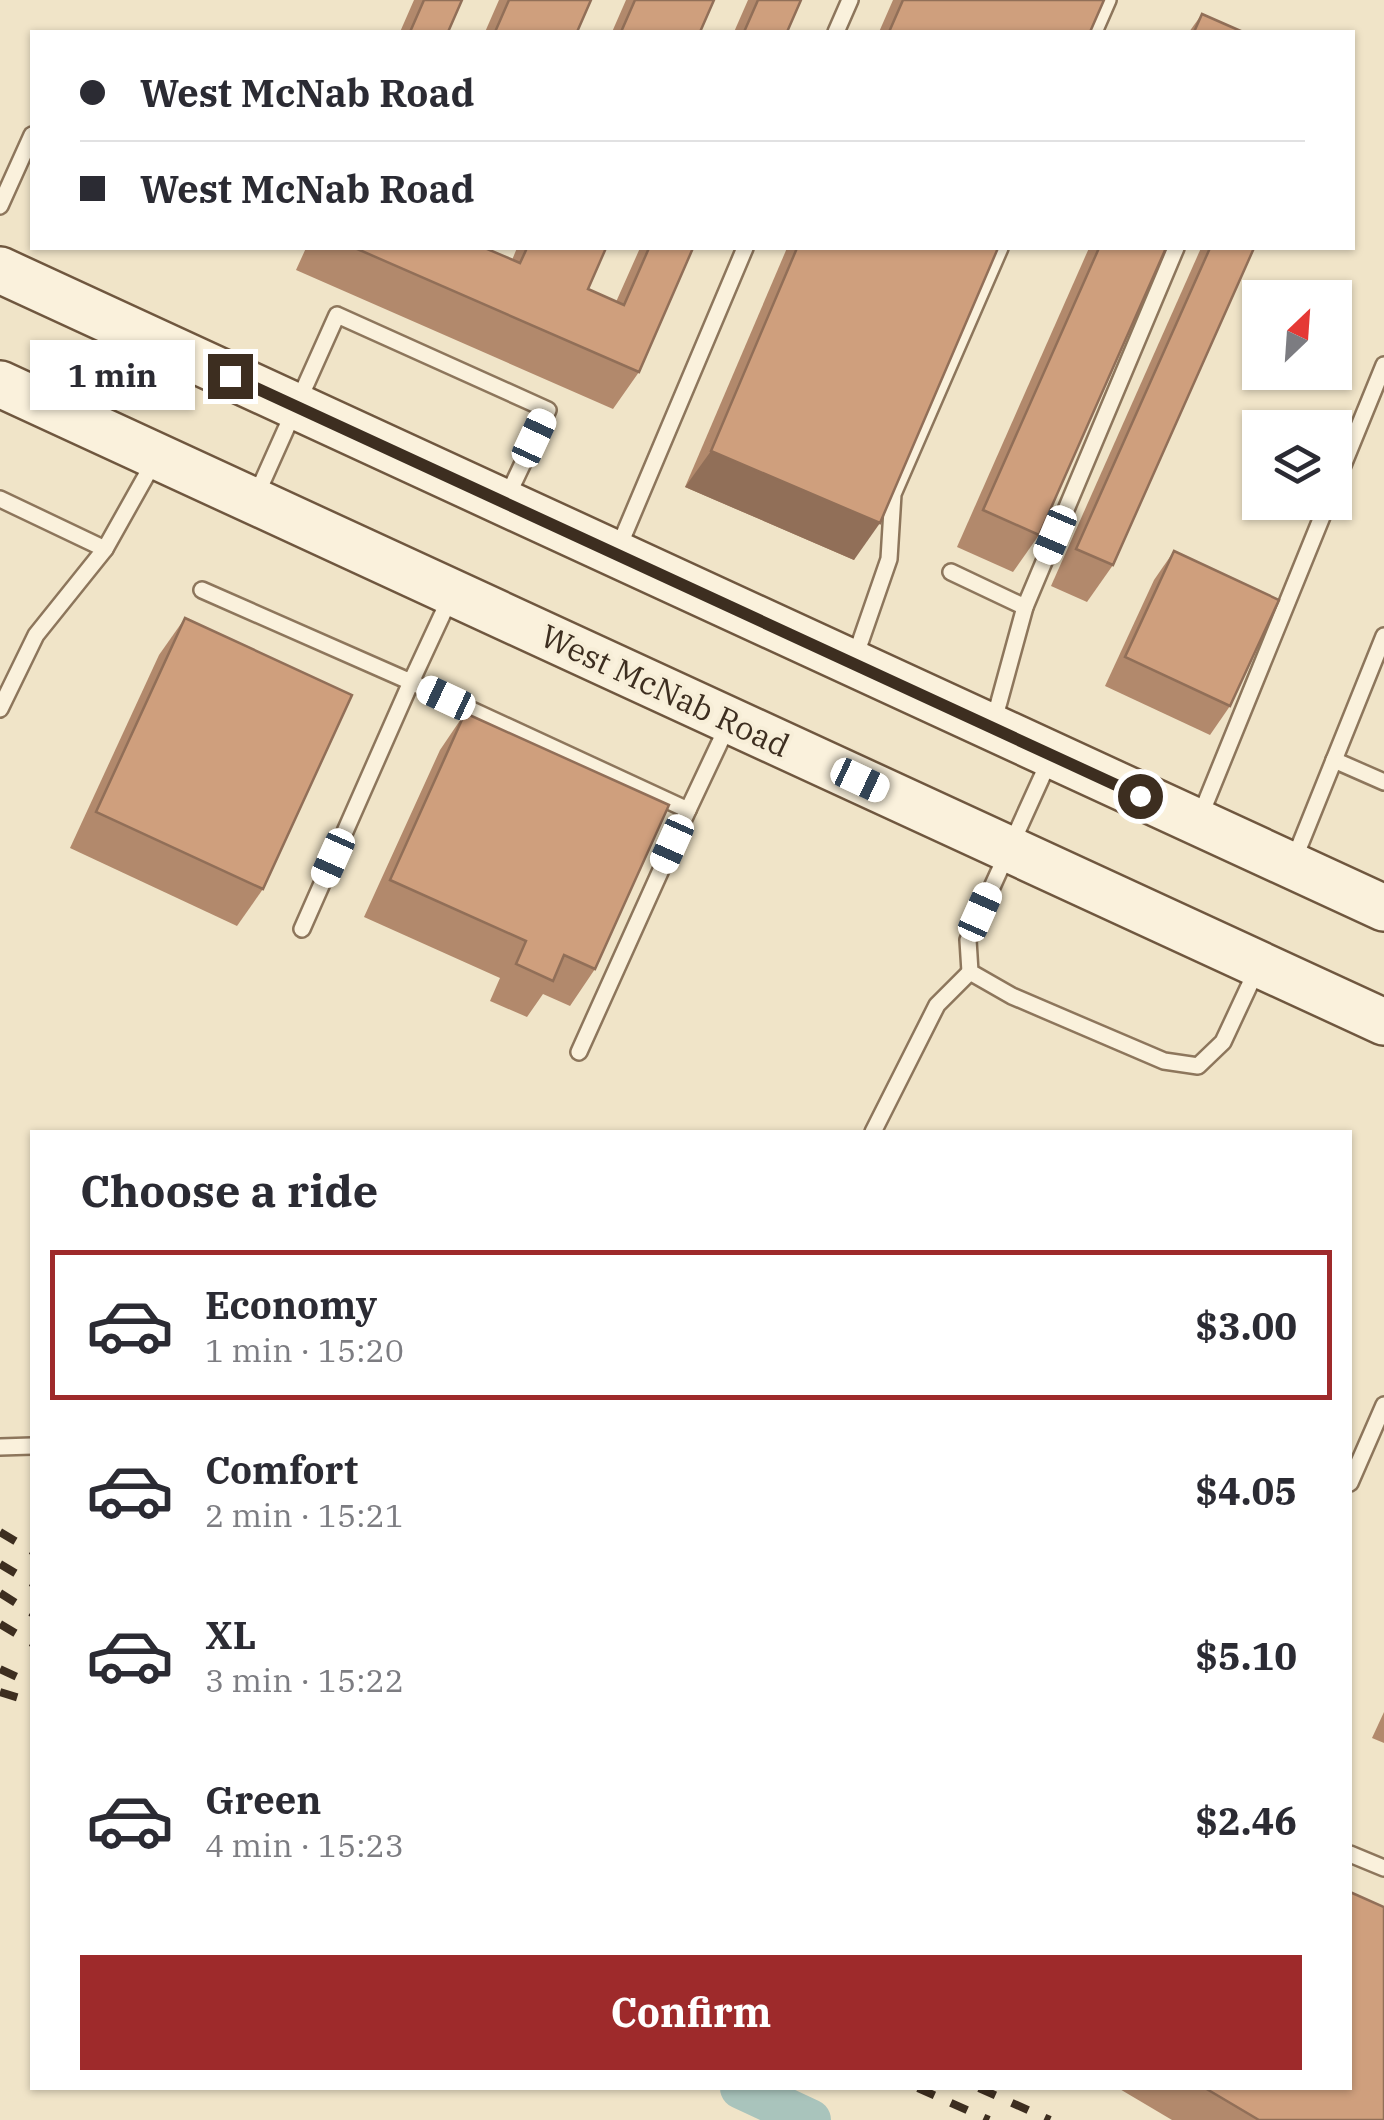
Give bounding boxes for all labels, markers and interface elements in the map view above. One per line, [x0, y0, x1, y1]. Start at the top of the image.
text: West McNab Road [140, 68, 474, 117]
text: West McNab Road [140, 164, 474, 213]
north arrow [1242, 280, 1352, 390]
map controls [1242, 280, 1352, 520]
callout: 1 min [30, 341, 195, 411]
text: 1 min [68, 354, 157, 396]
route end [208, 354, 253, 399]
car [508, 404, 560, 472]
button: layers [1242, 410, 1352, 520]
car [1029, 502, 1081, 568]
street label: West McNab Road [534, 614, 797, 766]
car [412, 672, 480, 724]
car [826, 754, 894, 806]
route start [1118, 774, 1163, 819]
car [646, 810, 698, 878]
car [307, 824, 359, 892]
car [954, 878, 1006, 946]
text: Choose a ride [80, 1161, 378, 1219]
icon: car [85, 1280, 175, 1370]
text: Economy [205, 1280, 377, 1329]
text: $3.00 [1195, 1301, 1297, 1350]
text: 1 min · 15:20 [205, 1329, 404, 1371]
icon: car [85, 1445, 175, 1535]
text: Comfort [205, 1445, 358, 1494]
text: $4.05 [1195, 1466, 1297, 1515]
text: 2 min · 15:21 [205, 1494, 404, 1536]
icon: car [85, 1610, 175, 1700]
text: XL [205, 1610, 256, 1659]
text: $5.10 [1195, 1631, 1297, 1680]
text: 3 min · 15:22 [205, 1659, 404, 1701]
icon: car [85, 1775, 175, 1865]
text: Green [205, 1775, 321, 1824]
text: $2.46 [1195, 1796, 1297, 1845]
text: 4 min · 15:23 [205, 1824, 404, 1866]
button: Confirm [80, 1955, 1302, 2070]

